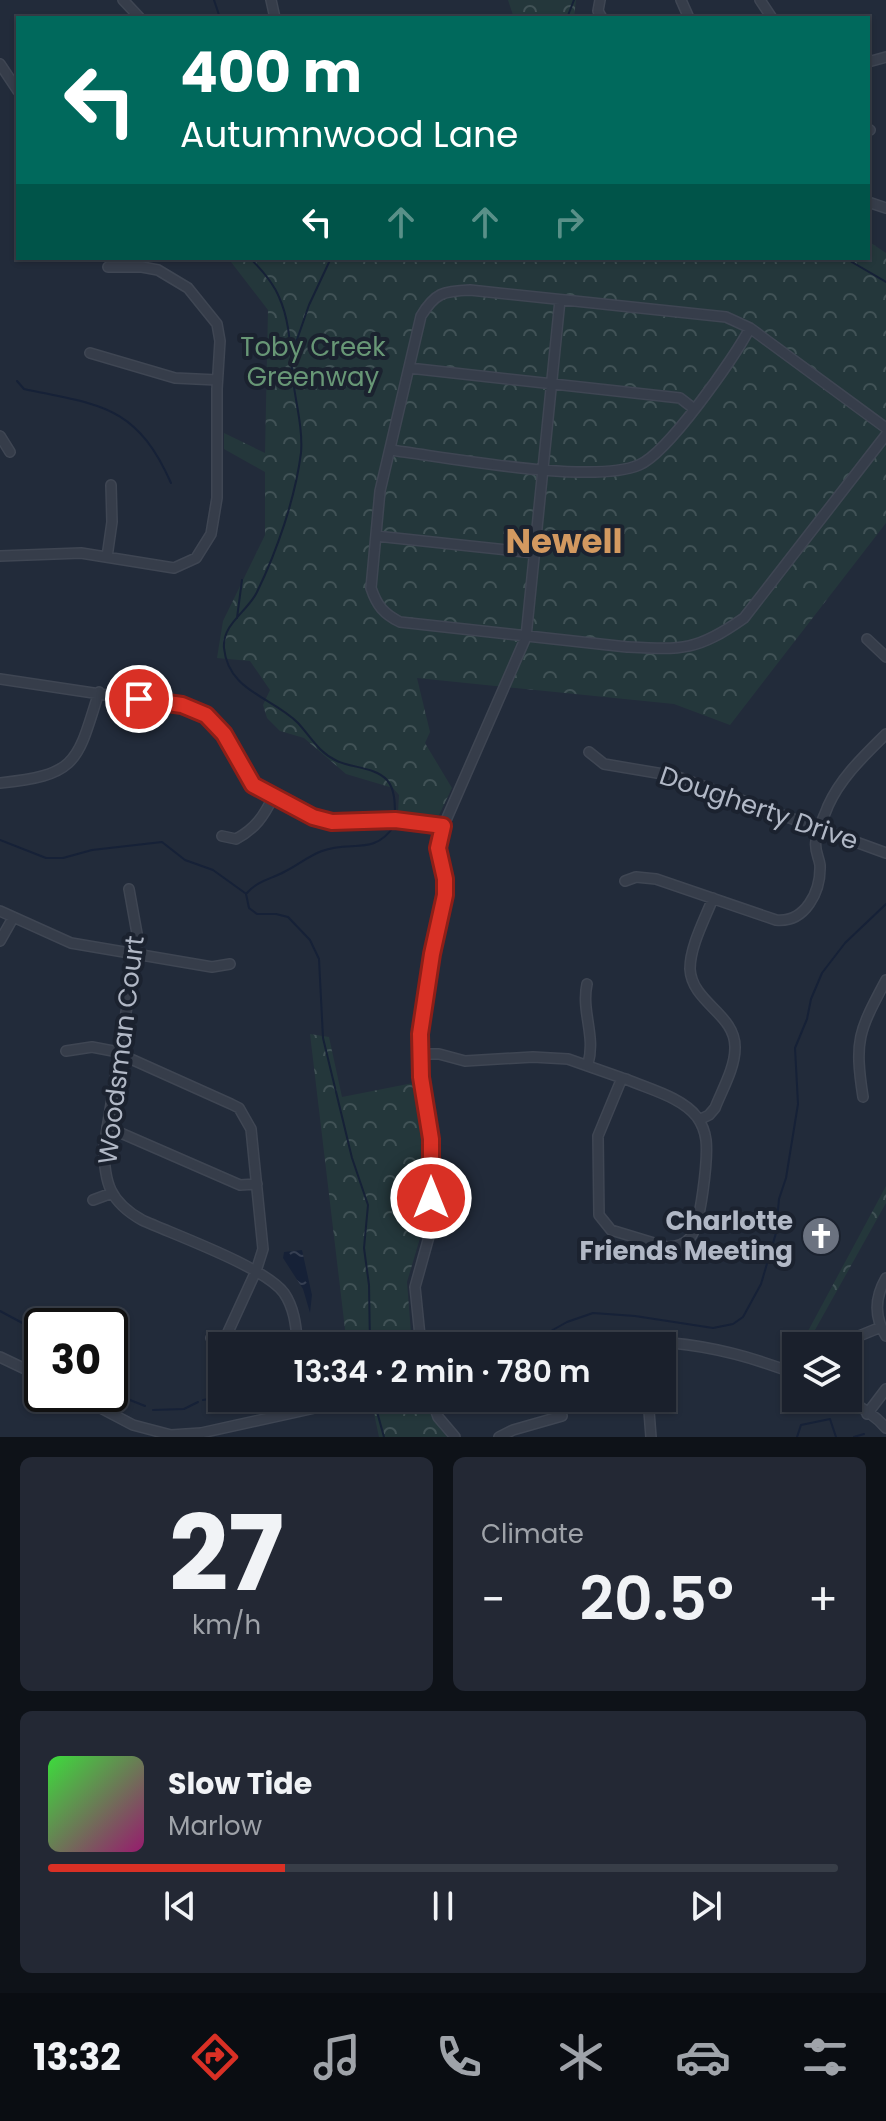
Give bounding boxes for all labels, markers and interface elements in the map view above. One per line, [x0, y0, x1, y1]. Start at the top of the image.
text: 400 m [180, 33, 362, 112]
icon: left [48, 48, 152, 152]
text: Autumnwood Lane [180, 109, 518, 160]
icon: left [295, 200, 339, 244]
icon: ahead [379, 200, 423, 244]
icon: ahead [463, 200, 507, 244]
icon: right [547, 200, 591, 244]
park label: Toby Creek Greenway [240, 329, 386, 395]
district label: Newell [506, 517, 622, 565]
pin [105, 665, 173, 733]
icon: arrive [117, 677, 161, 721]
street label: Dougherty Drive [655, 757, 863, 859]
street label: Woodsman Court [89, 934, 153, 1166]
position arrow [389, 1156, 473, 1240]
place label: Charlotte Friends Meeting [579, 1203, 793, 1269]
church icon: Charlotte Friends Meeting [800, 1215, 842, 1257]
speed limit sign: 30 [24, 1308, 128, 1412]
map controls [782, 1332, 862, 1412]
button: layers [782, 1332, 862, 1412]
text: 13:34 · 2 min · 780 m [294, 1350, 590, 1393]
text: 27 [169, 1481, 284, 1626]
text: Climate [481, 1516, 584, 1552]
text: 20.5° [580, 1557, 734, 1641]
text: − [481, 1569, 505, 1630]
text: + [808, 1569, 838, 1630]
text: km/h [192, 1607, 261, 1643]
text: Slow Tide [168, 1762, 312, 1805]
text: Marlow [168, 1808, 262, 1844]
icon: previous [158, 1884, 202, 1928]
icon: pause [421, 1884, 465, 1928]
icon: next [684, 1884, 728, 1928]
icon: directions [187, 2029, 243, 2085]
icon: music [309, 2029, 365, 2085]
icon: phone [431, 2029, 487, 2085]
icon: climate [553, 2029, 609, 2085]
icon: car [675, 2029, 731, 2085]
icon: filters [797, 2029, 853, 2085]
text: 13:32 [33, 2032, 121, 2083]

